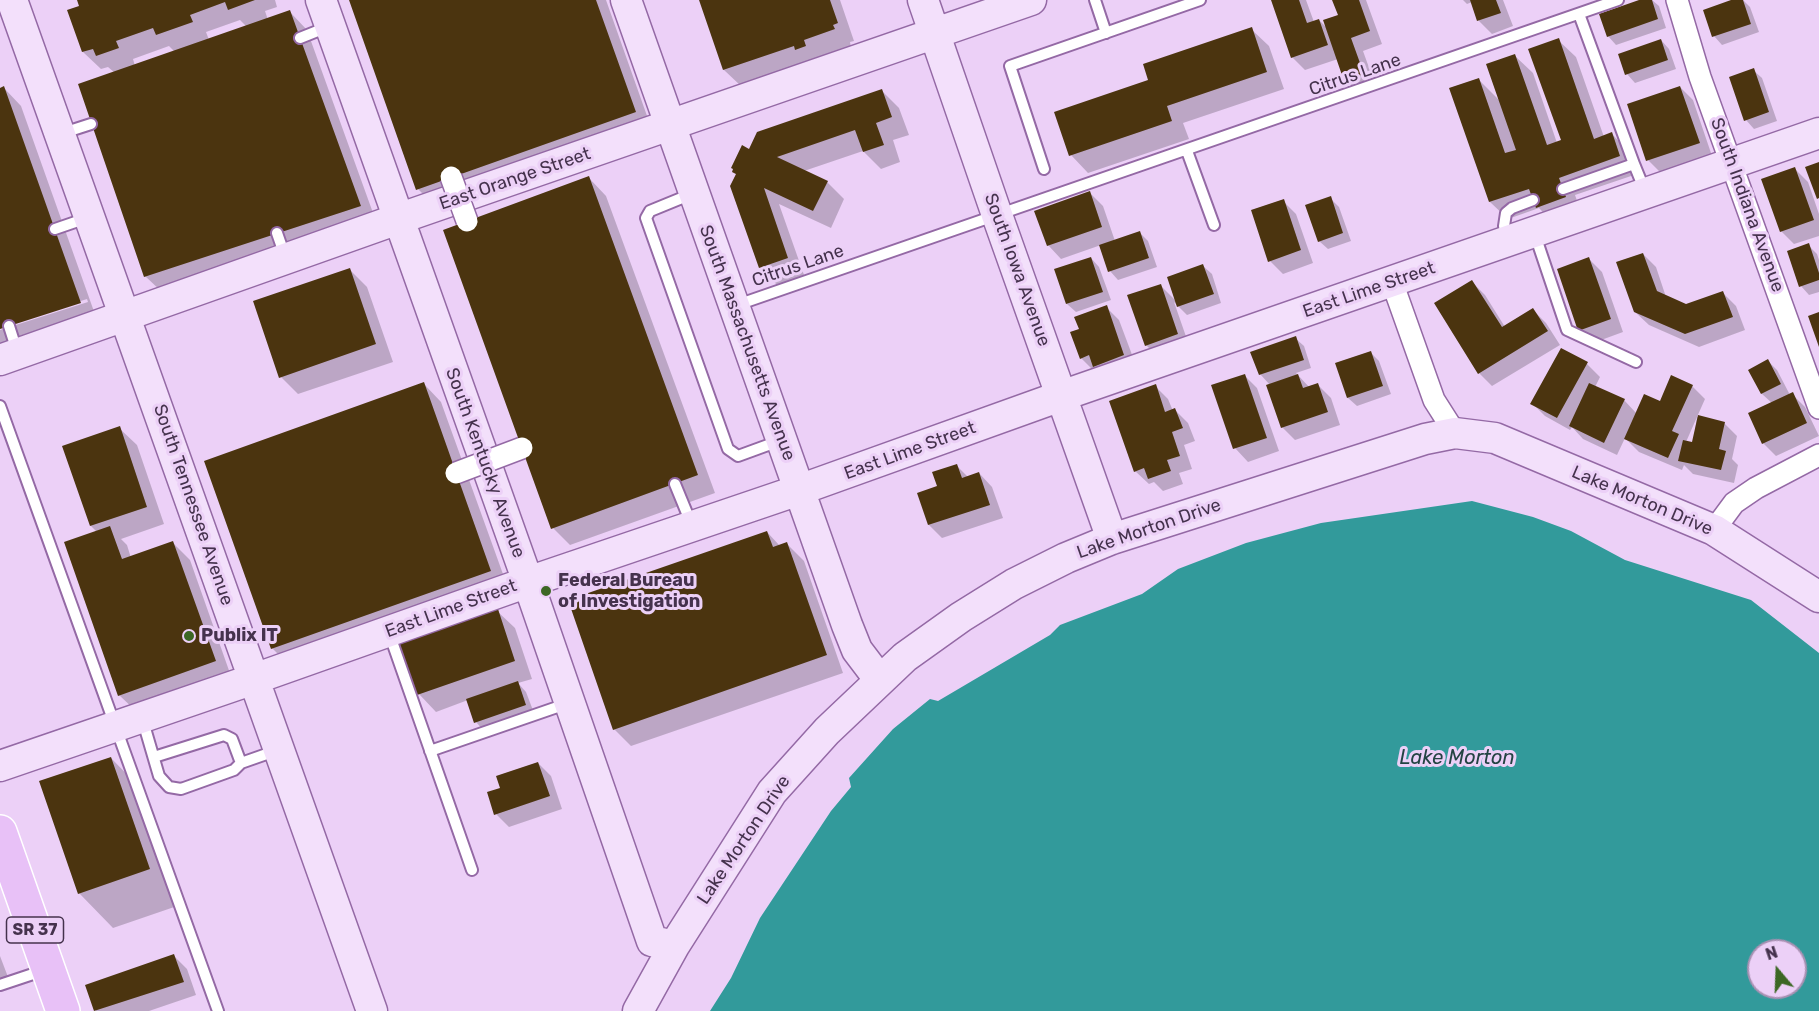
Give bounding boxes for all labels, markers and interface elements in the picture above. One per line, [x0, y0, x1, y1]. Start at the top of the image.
street label: Citrus Lane [1306, 49, 1404, 101]
street label: South Indiana Avenue [1705, 115, 1789, 295]
street label: East Orange Street [437, 143, 593, 215]
street label: South Iowa Avenue [979, 191, 1055, 349]
street label: South Massachusetts Avenue [694, 222, 800, 464]
street label: Citrus Lane [749, 240, 847, 292]
street label: East Lime Street [1300, 257, 1438, 323]
street label: South Kentucky Avenue [441, 365, 529, 561]
street label: South Tennessee Avenue [148, 402, 238, 608]
street label: East Lime Street [841, 417, 979, 485]
street label: Lake Morton Drive [1568, 462, 1716, 540]
street label: Lake Morton Drive [1074, 494, 1224, 564]
place label: Federal Bureau of Investigation [558, 570, 700, 612]
street label: East Lime Street [382, 575, 520, 643]
marker: Federal Bureau of Investigation [539, 584, 553, 598]
place label: Publix IT [201, 625, 278, 647]
marker: Publix IT [182, 629, 196, 643]
water label: Lake Morton [1399, 746, 1515, 770]
street label: Lake Morton Drive [693, 771, 795, 909]
road number: SR 37 [6, 917, 63, 943]
north arrow [1747, 939, 1807, 999]
text: N [1763, 943, 1780, 964]

